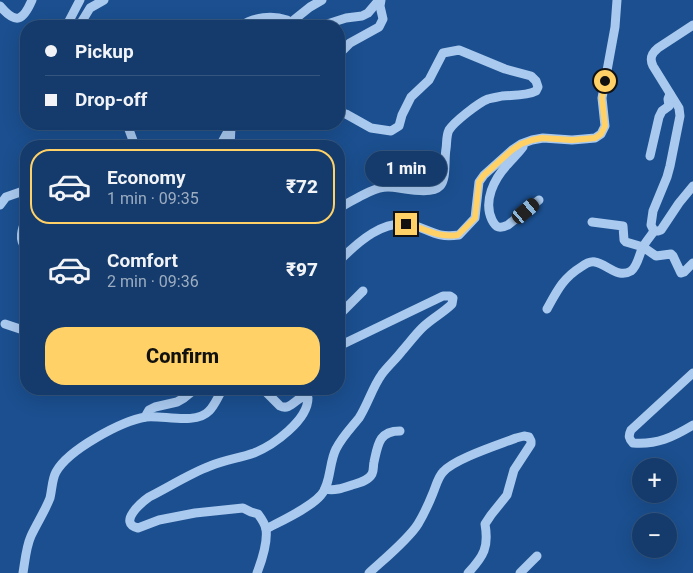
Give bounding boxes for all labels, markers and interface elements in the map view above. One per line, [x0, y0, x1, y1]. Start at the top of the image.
text: Pickup [75, 40, 134, 63]
route start [594, 70, 616, 92]
text: Drop-off [75, 88, 147, 111]
callout: 1 min [365, 152, 447, 186]
text: 1 min [386, 159, 426, 178]
icon: car [47, 164, 92, 209]
text: Economy [107, 166, 186, 189]
text: ₹72 [286, 175, 318, 198]
text: 1 min · 09:35 [107, 189, 199, 208]
car [509, 196, 542, 226]
route end [395, 213, 417, 235]
icon: car [47, 247, 92, 292]
text: Comfort [107, 249, 178, 272]
text: ₹97 [286, 258, 318, 281]
text: 2 min · 09:36 [107, 272, 199, 291]
button: Confirm [45, 327, 320, 385]
map controls [632, 458, 677, 558]
button: + [632, 458, 677, 503]
button: − [632, 513, 677, 558]

